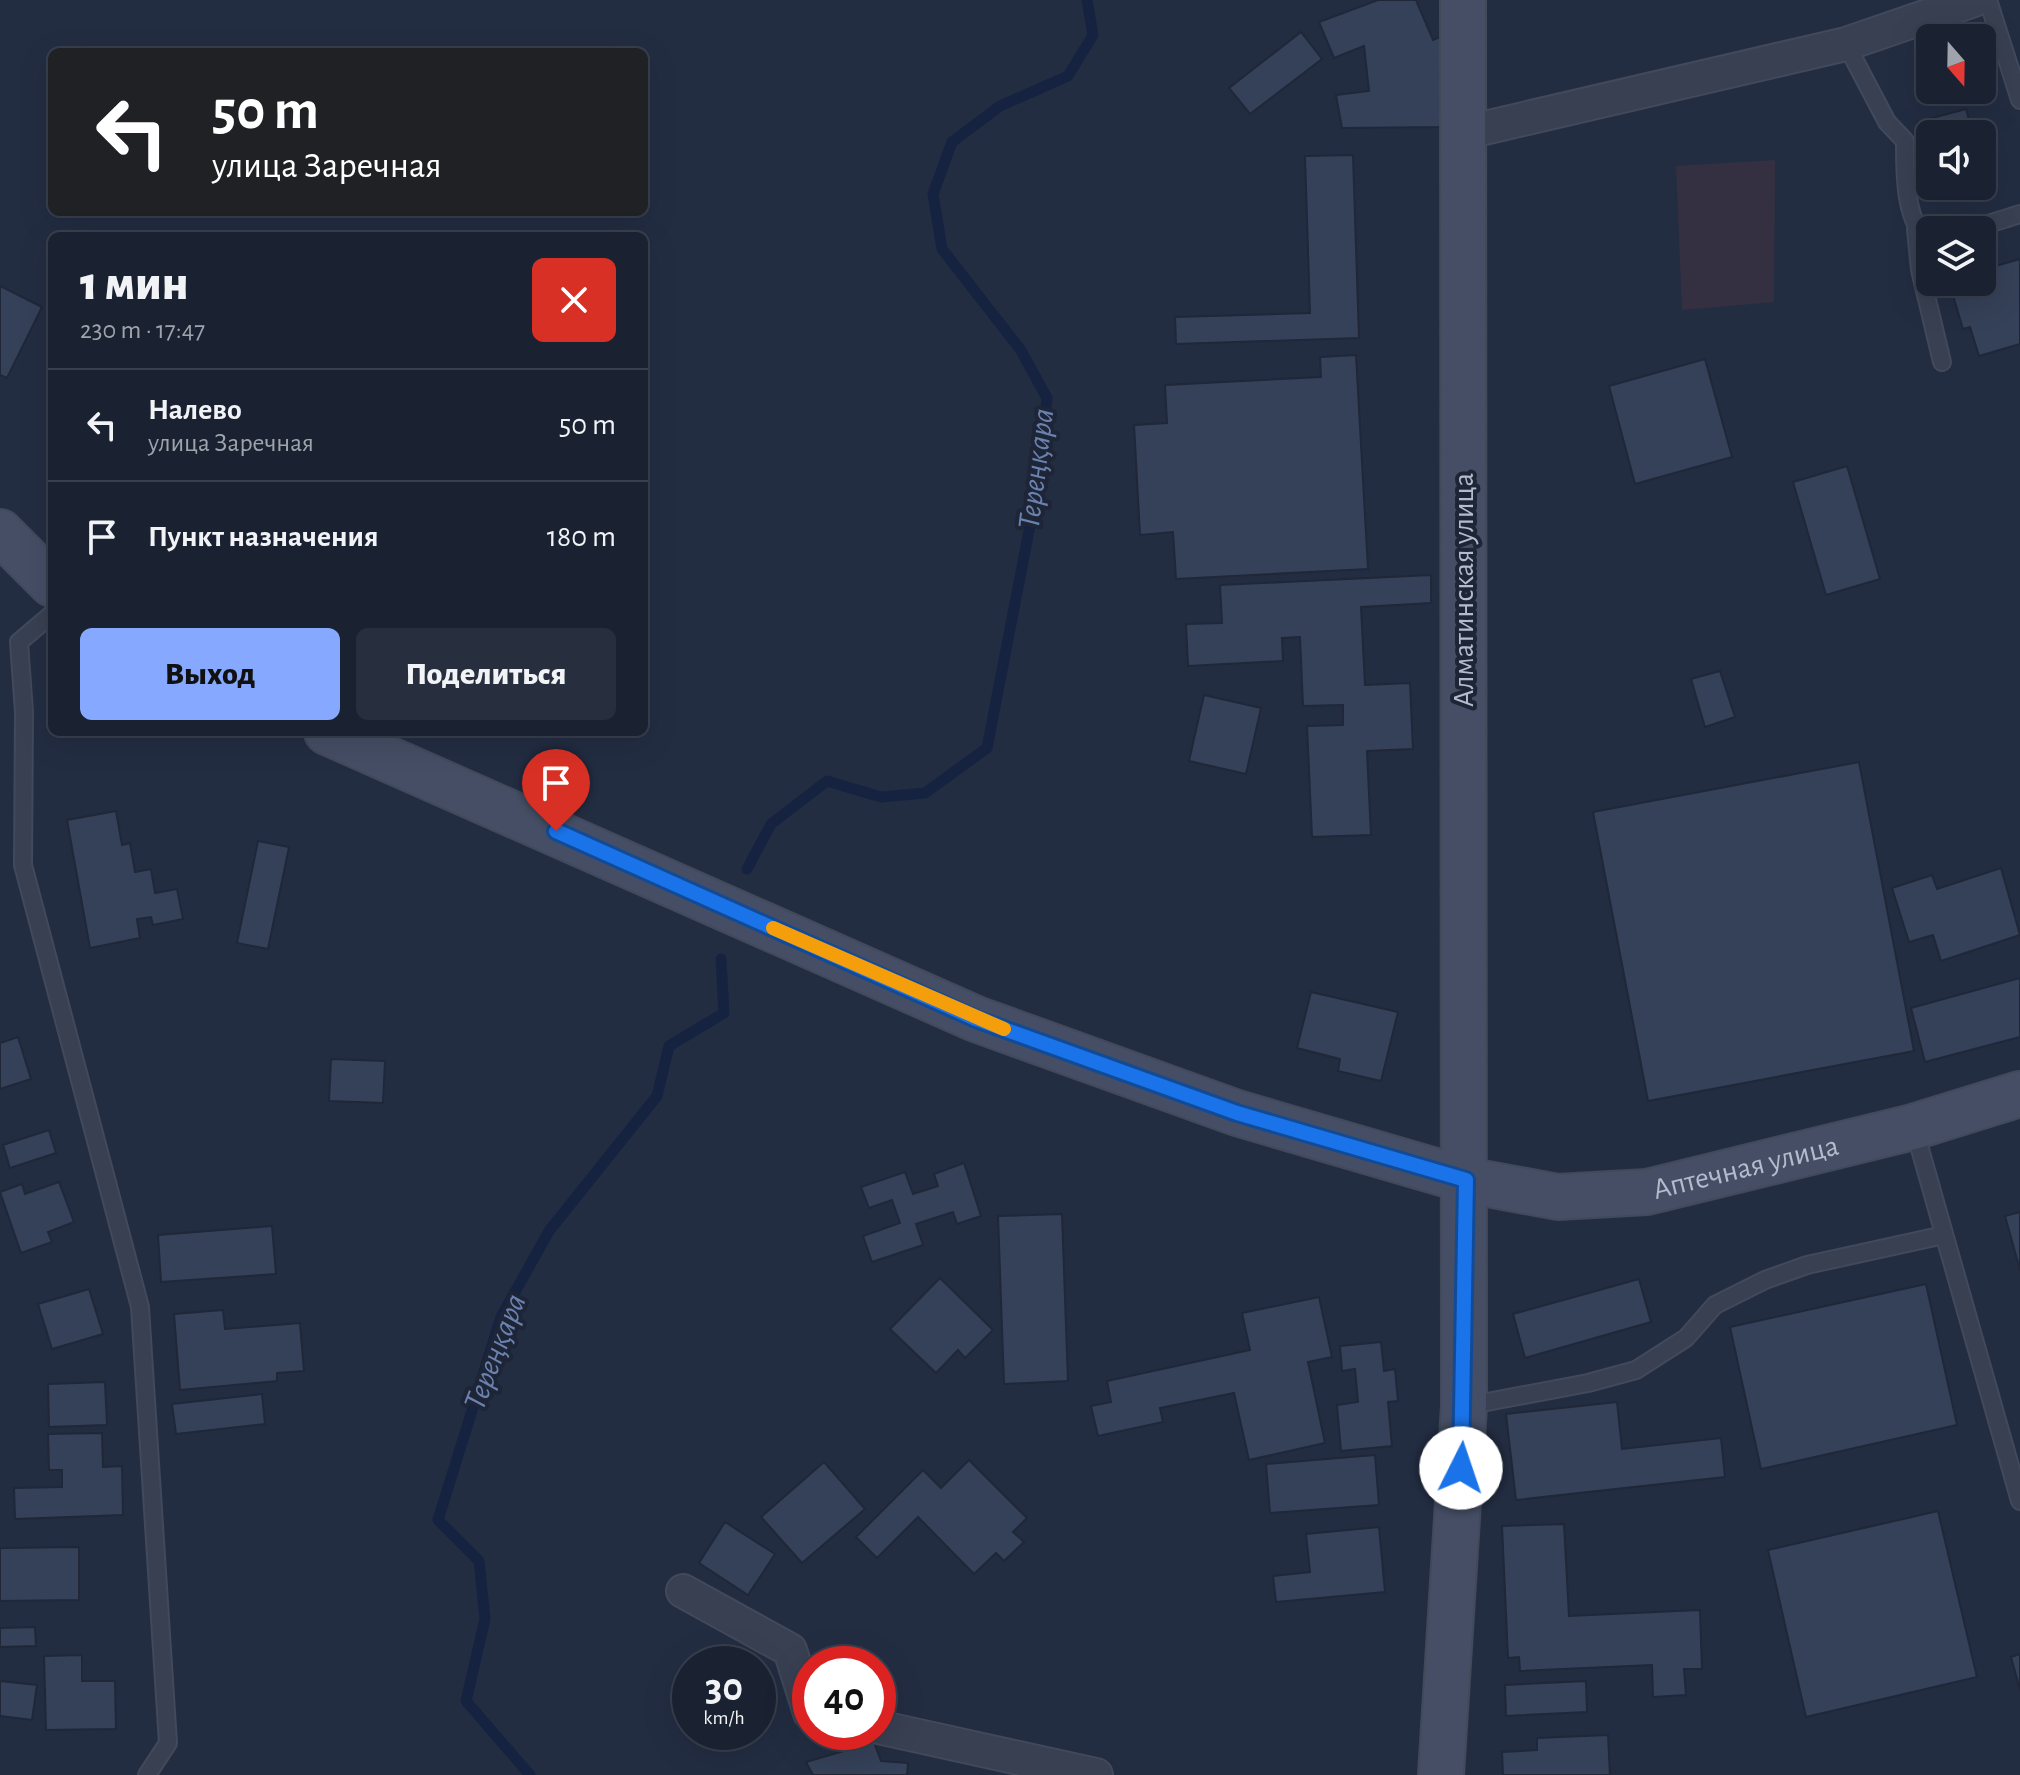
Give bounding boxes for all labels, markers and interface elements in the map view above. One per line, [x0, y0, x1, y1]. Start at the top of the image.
north arrow [1916, 24, 1996, 104]
map controls [1916, 24, 1996, 296]
icon: left [80, 80, 184, 184]
text: 50 m [212, 83, 319, 139]
button: sound [1916, 120, 1996, 200]
text: улица Заречная [212, 148, 442, 184]
button: layers [1916, 216, 1996, 296]
button: close [532, 258, 616, 342]
text: 1 мин [80, 261, 189, 309]
text: 230 m · 17:47 [80, 317, 205, 343]
text: Налево [148, 395, 242, 425]
icon: left [80, 403, 124, 447]
water label: Тереңқара [1013, 407, 1060, 531]
text: 50 m [559, 410, 616, 440]
text: улица Заречная [148, 430, 314, 456]
street label: Алматинская улица [1449, 473, 1479, 707]
icon: arrive [80, 515, 124, 559]
text: Пункт назначения [148, 522, 379, 552]
text: 180 m [547, 522, 616, 552]
button: Выход [80, 628, 340, 720]
button: Поделиться [356, 628, 616, 720]
pin [522, 749, 590, 831]
icon: arrive [534, 761, 578, 805]
street label: Аптечная улица [1650, 1131, 1842, 1205]
water label: Тереңқара [458, 1290, 533, 1415]
position arrow [1419, 1426, 1503, 1510]
speed limit sign: 40 [792, 1646, 896, 1750]
text: 30 [705, 1668, 743, 1708]
text: km/h [703, 1708, 745, 1728]

